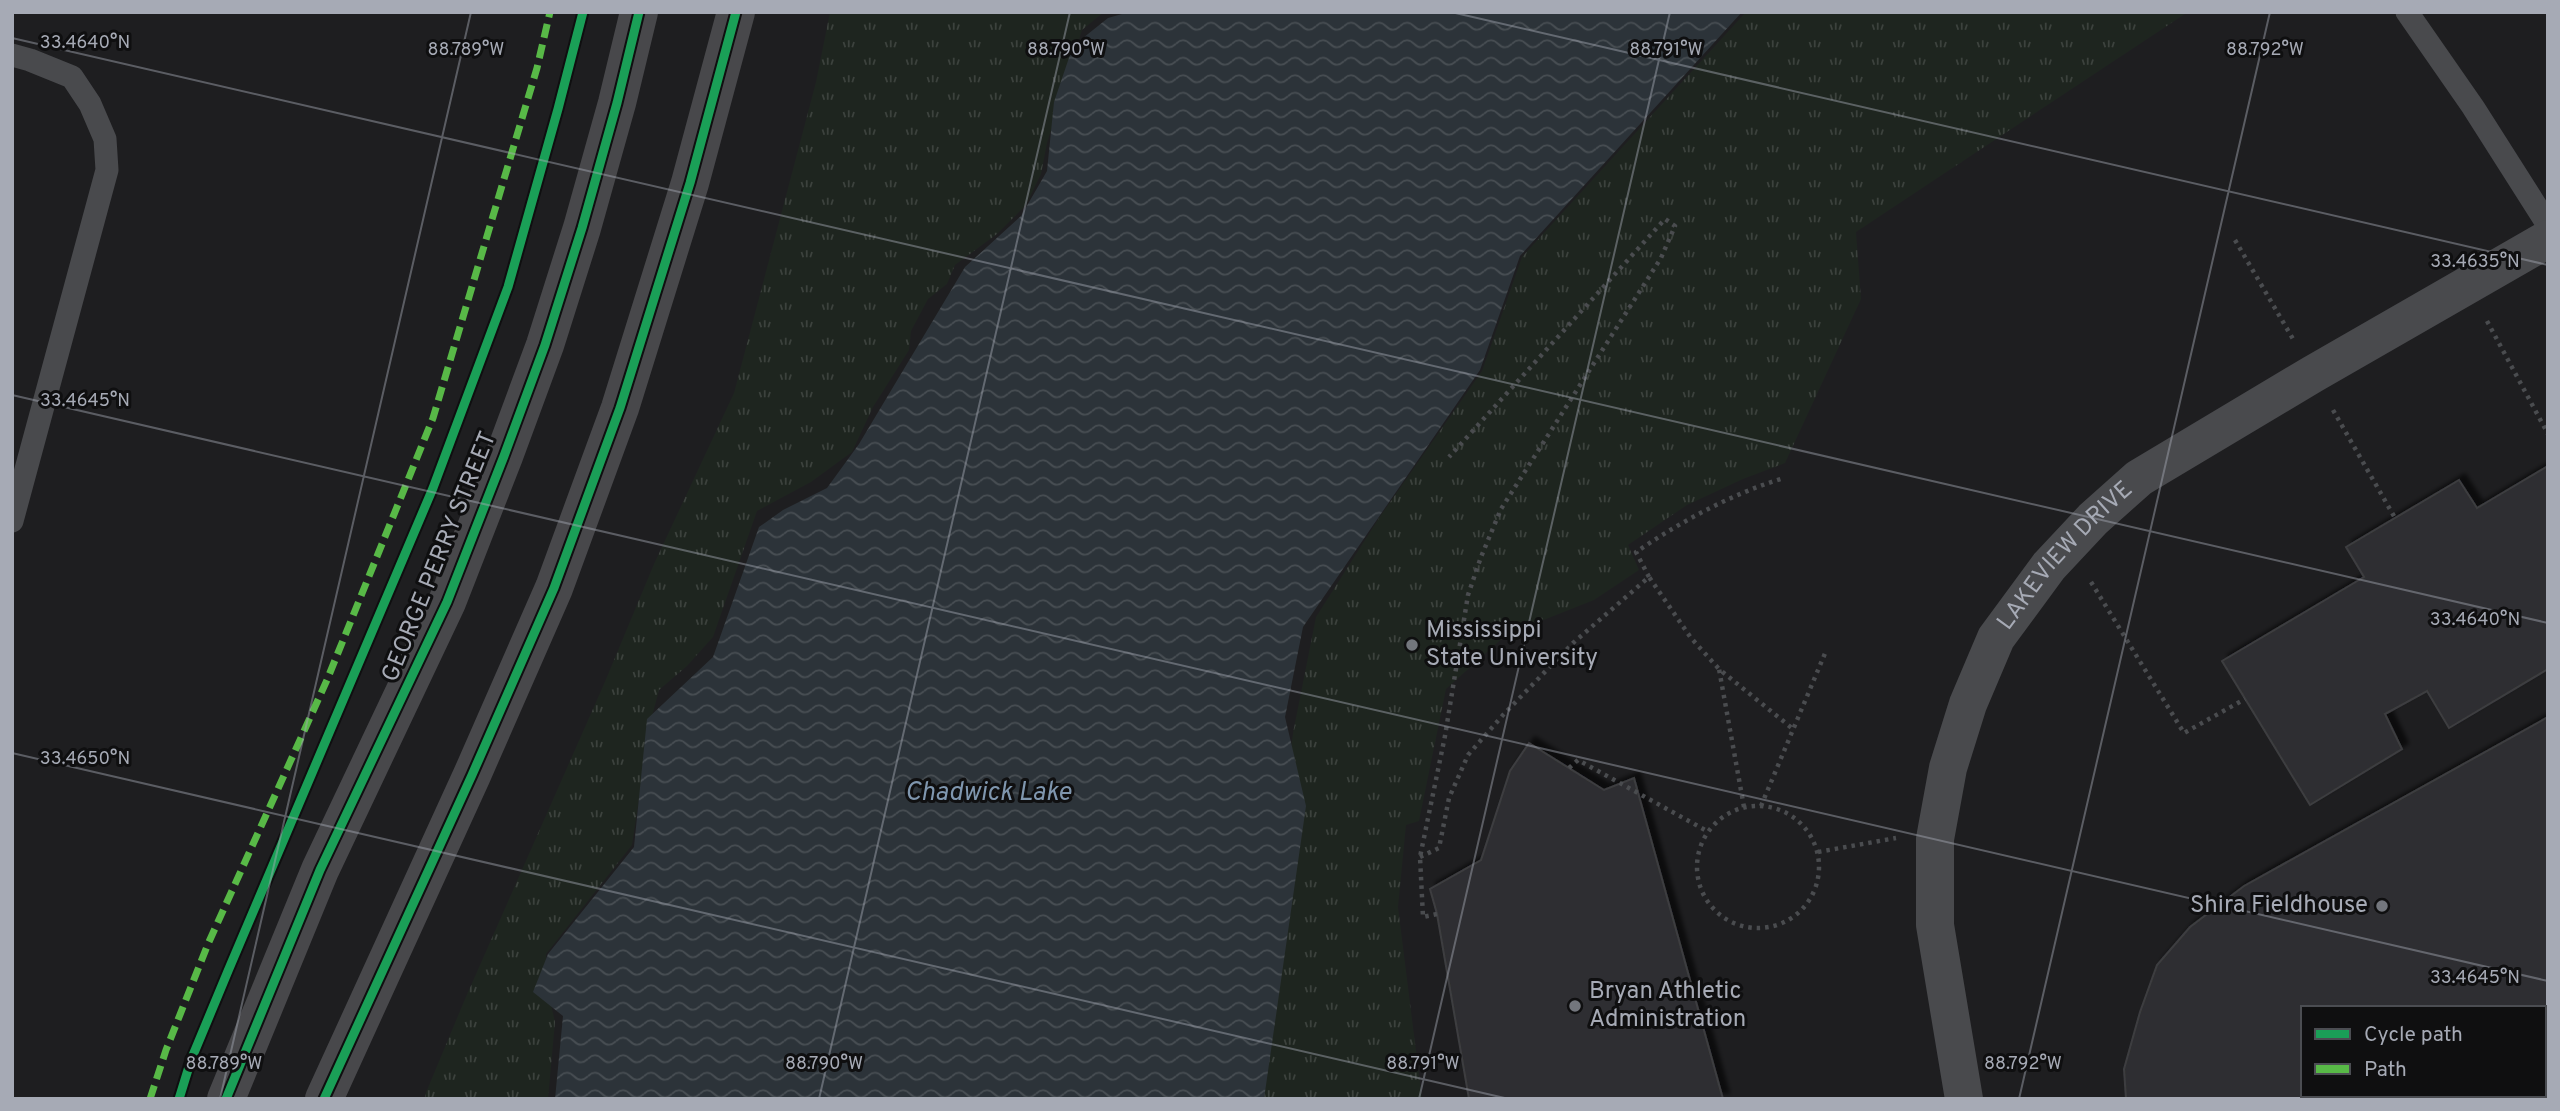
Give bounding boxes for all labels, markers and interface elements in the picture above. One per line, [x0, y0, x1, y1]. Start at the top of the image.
text: 33.4640°N [40, 32, 130, 55]
text: 88.789°W [428, 39, 504, 62]
text: 88.790°W [1027, 39, 1105, 62]
text: 88.791°W [1629, 39, 1703, 62]
text: 88.792°W [2226, 39, 2304, 62]
text: 33.4635°N [2430, 251, 2520, 274]
text: 33.4645°N [40, 390, 130, 413]
street label: GEORGE PERRY STREET [376, 427, 504, 687]
street label: LAKEVIEW DRIVE [1991, 475, 2139, 637]
text: 33.4640°N [2430, 609, 2520, 632]
place label: Mississippi State University [1426, 616, 1598, 674]
marker: Mississippi State University [1404, 637, 1420, 653]
text: 33.4650°N [40, 748, 130, 771]
water label: Chadwick Lake [905, 777, 1072, 810]
place label: Shira Fieldhouse [2190, 891, 2368, 921]
marker: Shira Fieldhouse [2374, 898, 2390, 914]
text: 33.4645°N [2430, 967, 2520, 990]
place label: Bryan Athletic Administration [1589, 977, 1746, 1035]
marker: Bryan Athletic Administration [1567, 998, 1583, 1014]
legend [2301, 1006, 2546, 1097]
text: Cycle path [2364, 1022, 2463, 1049]
text: 88.789°W [186, 1053, 262, 1076]
text: 88.790°W [785, 1053, 863, 1076]
text: 88.791°W [1386, 1053, 1460, 1076]
text: 88.792°W [1984, 1053, 2062, 1076]
text: Path [2364, 1057, 2407, 1084]

